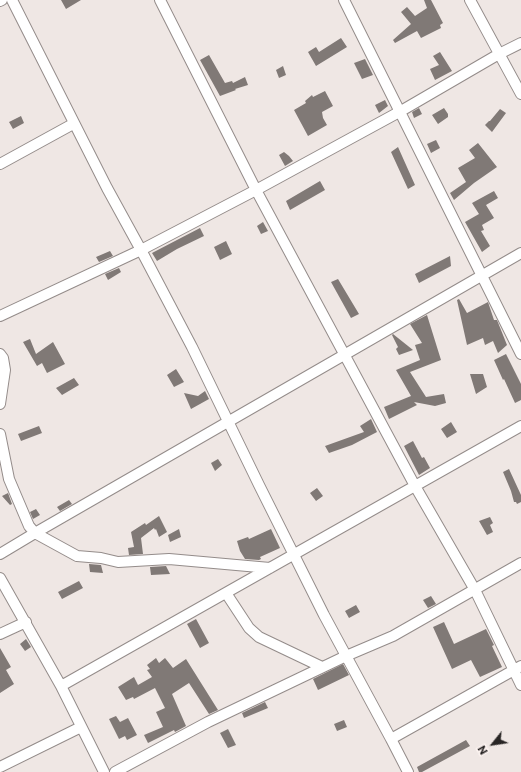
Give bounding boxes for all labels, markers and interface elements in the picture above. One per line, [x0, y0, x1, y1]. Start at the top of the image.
north arrow [473, 724, 513, 764]
text: N [474, 743, 490, 757]

